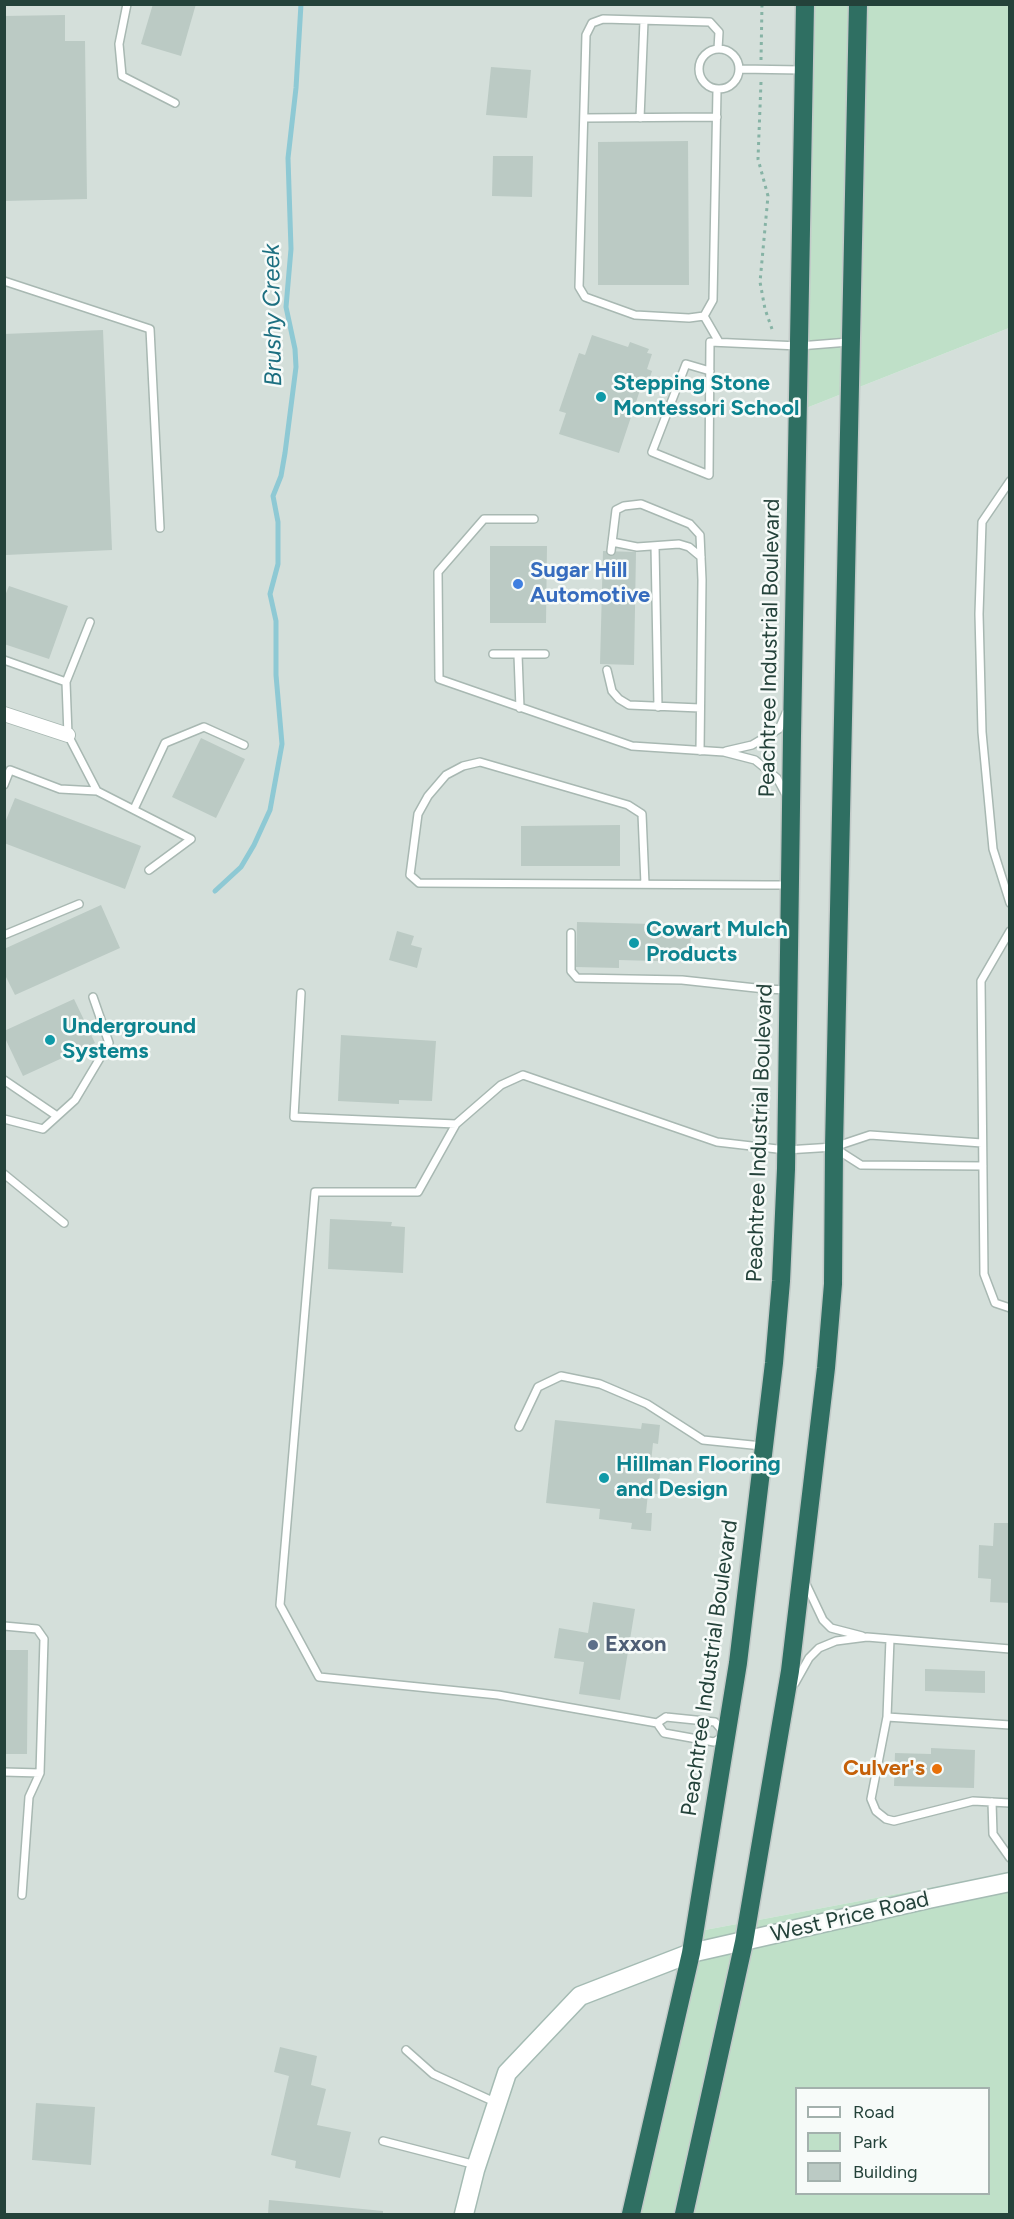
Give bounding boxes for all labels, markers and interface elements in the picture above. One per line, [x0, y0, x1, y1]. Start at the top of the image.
water label: Brushy Creek [257, 243, 289, 387]
place label: Stepping Stone Montessori School [613, 371, 799, 422]
marker: Stepping Stone Montessori School [594, 390, 608, 404]
street label: Peachtree Industrial Boulevard [754, 498, 786, 798]
place label: Sugar Hill Automotive [530, 558, 650, 610]
marker: Sugar Hill Automotive [511, 577, 525, 591]
place label: Cowart Mulch Products [646, 917, 788, 968]
marker: Cowart Mulch Products [627, 936, 641, 950]
street label: Peachtree Industrial Boulevard [742, 983, 778, 1283]
place label: Underground Systems [62, 1014, 196, 1066]
marker: Underground Systems [43, 1033, 57, 1047]
place label: Hillman Flooring and Design [616, 1452, 781, 1504]
marker: Hillman Flooring and Design [597, 1471, 611, 1485]
street label: Peachtree Industrial Boulevard [676, 1518, 744, 1818]
place label: Exxon [605, 1632, 666, 1658]
marker: Exxon [586, 1638, 600, 1652]
place label: Culver's [843, 1756, 925, 1782]
marker: Culver's [930, 1762, 944, 1776]
street label: West Price Road [768, 1886, 932, 1948]
legend [795, 2087, 990, 2195]
text: Road [853, 2101, 894, 2123]
text: Park [853, 2131, 887, 2153]
text: Building [853, 2161, 918, 2183]

